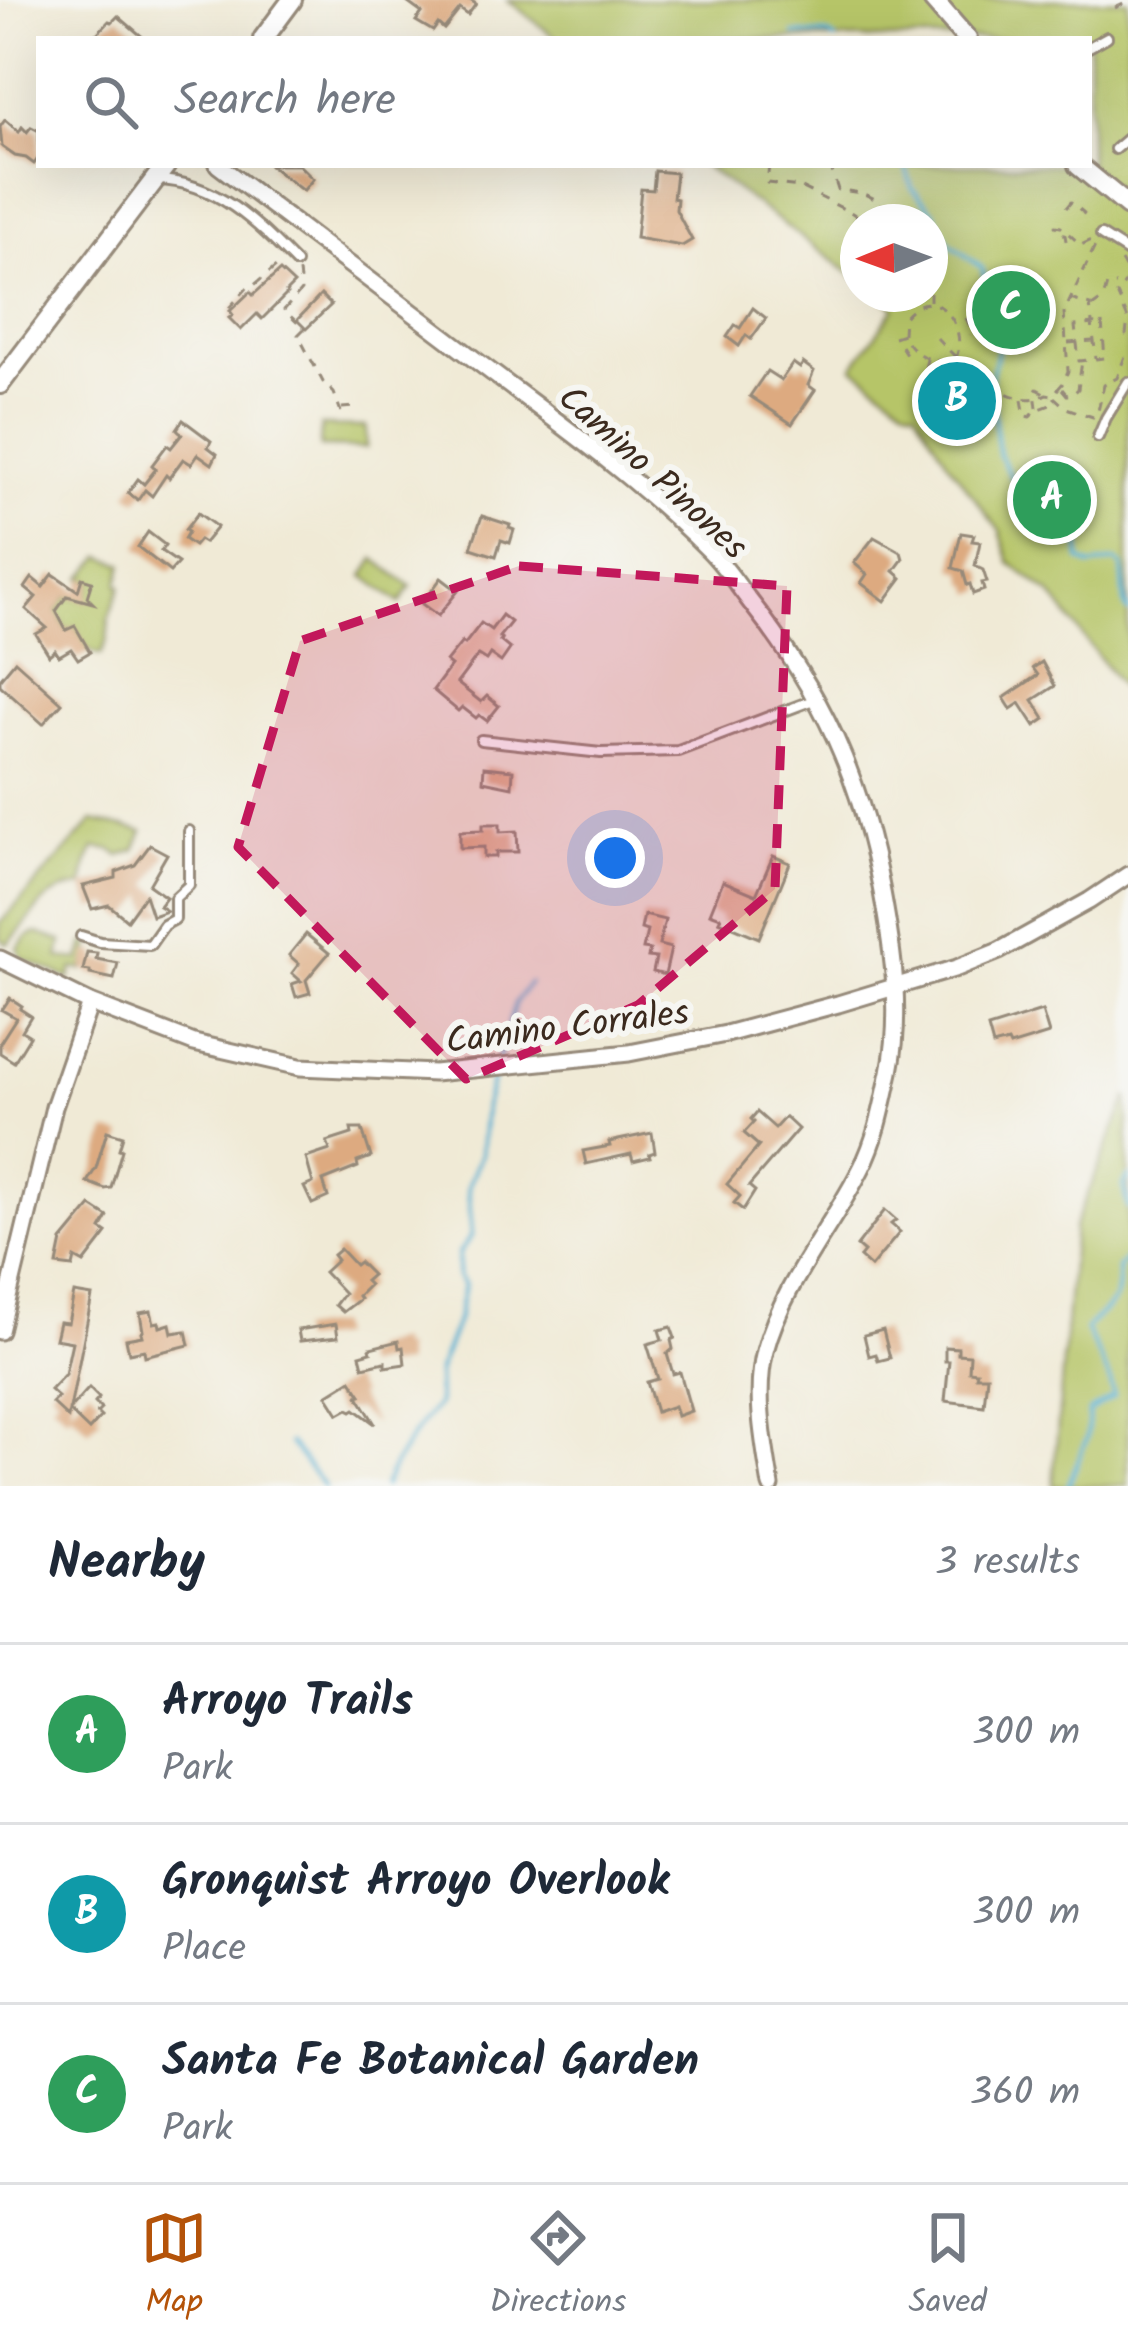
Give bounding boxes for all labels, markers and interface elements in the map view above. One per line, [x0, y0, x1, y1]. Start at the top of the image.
search box [36, 36, 1092, 168]
text: Search here [174, 66, 396, 138]
icon: search [78, 69, 144, 135]
north arrow [840, 204, 948, 312]
pin: C [972, 265, 1050, 355]
pin: B [918, 356, 996, 446]
street label: Camino Pinones [543, 372, 760, 575]
pin: A [1013, 455, 1091, 545]
your location [585, 828, 645, 888]
street label: Camino Corrales [443, 985, 692, 1072]
text: Nearby [48, 1524, 205, 1605]
text: 3 results [935, 1533, 1080, 1595]
text: Arroyo Trails [162, 1667, 413, 1739]
text: A [75, 1703, 99, 1765]
text: 300 m [972, 1703, 1080, 1765]
text: Park [162, 1739, 233, 1801]
text: Gronquist Arroyo Overlook [162, 1847, 669, 1919]
text: B [75, 1883, 99, 1945]
text: 300 m [972, 1883, 1080, 1945]
text: Place [162, 1919, 246, 1981]
text: Santa Fe Botanical Garden [162, 2027, 699, 2099]
text: C [75, 2063, 99, 2125]
text: 360 m [970, 2063, 1080, 2125]
text: Park [162, 2099, 233, 2161]
tab: Map [141, 2205, 207, 2330]
tab: Directions [489, 2205, 626, 2330]
tab: Saved [909, 2205, 987, 2330]

